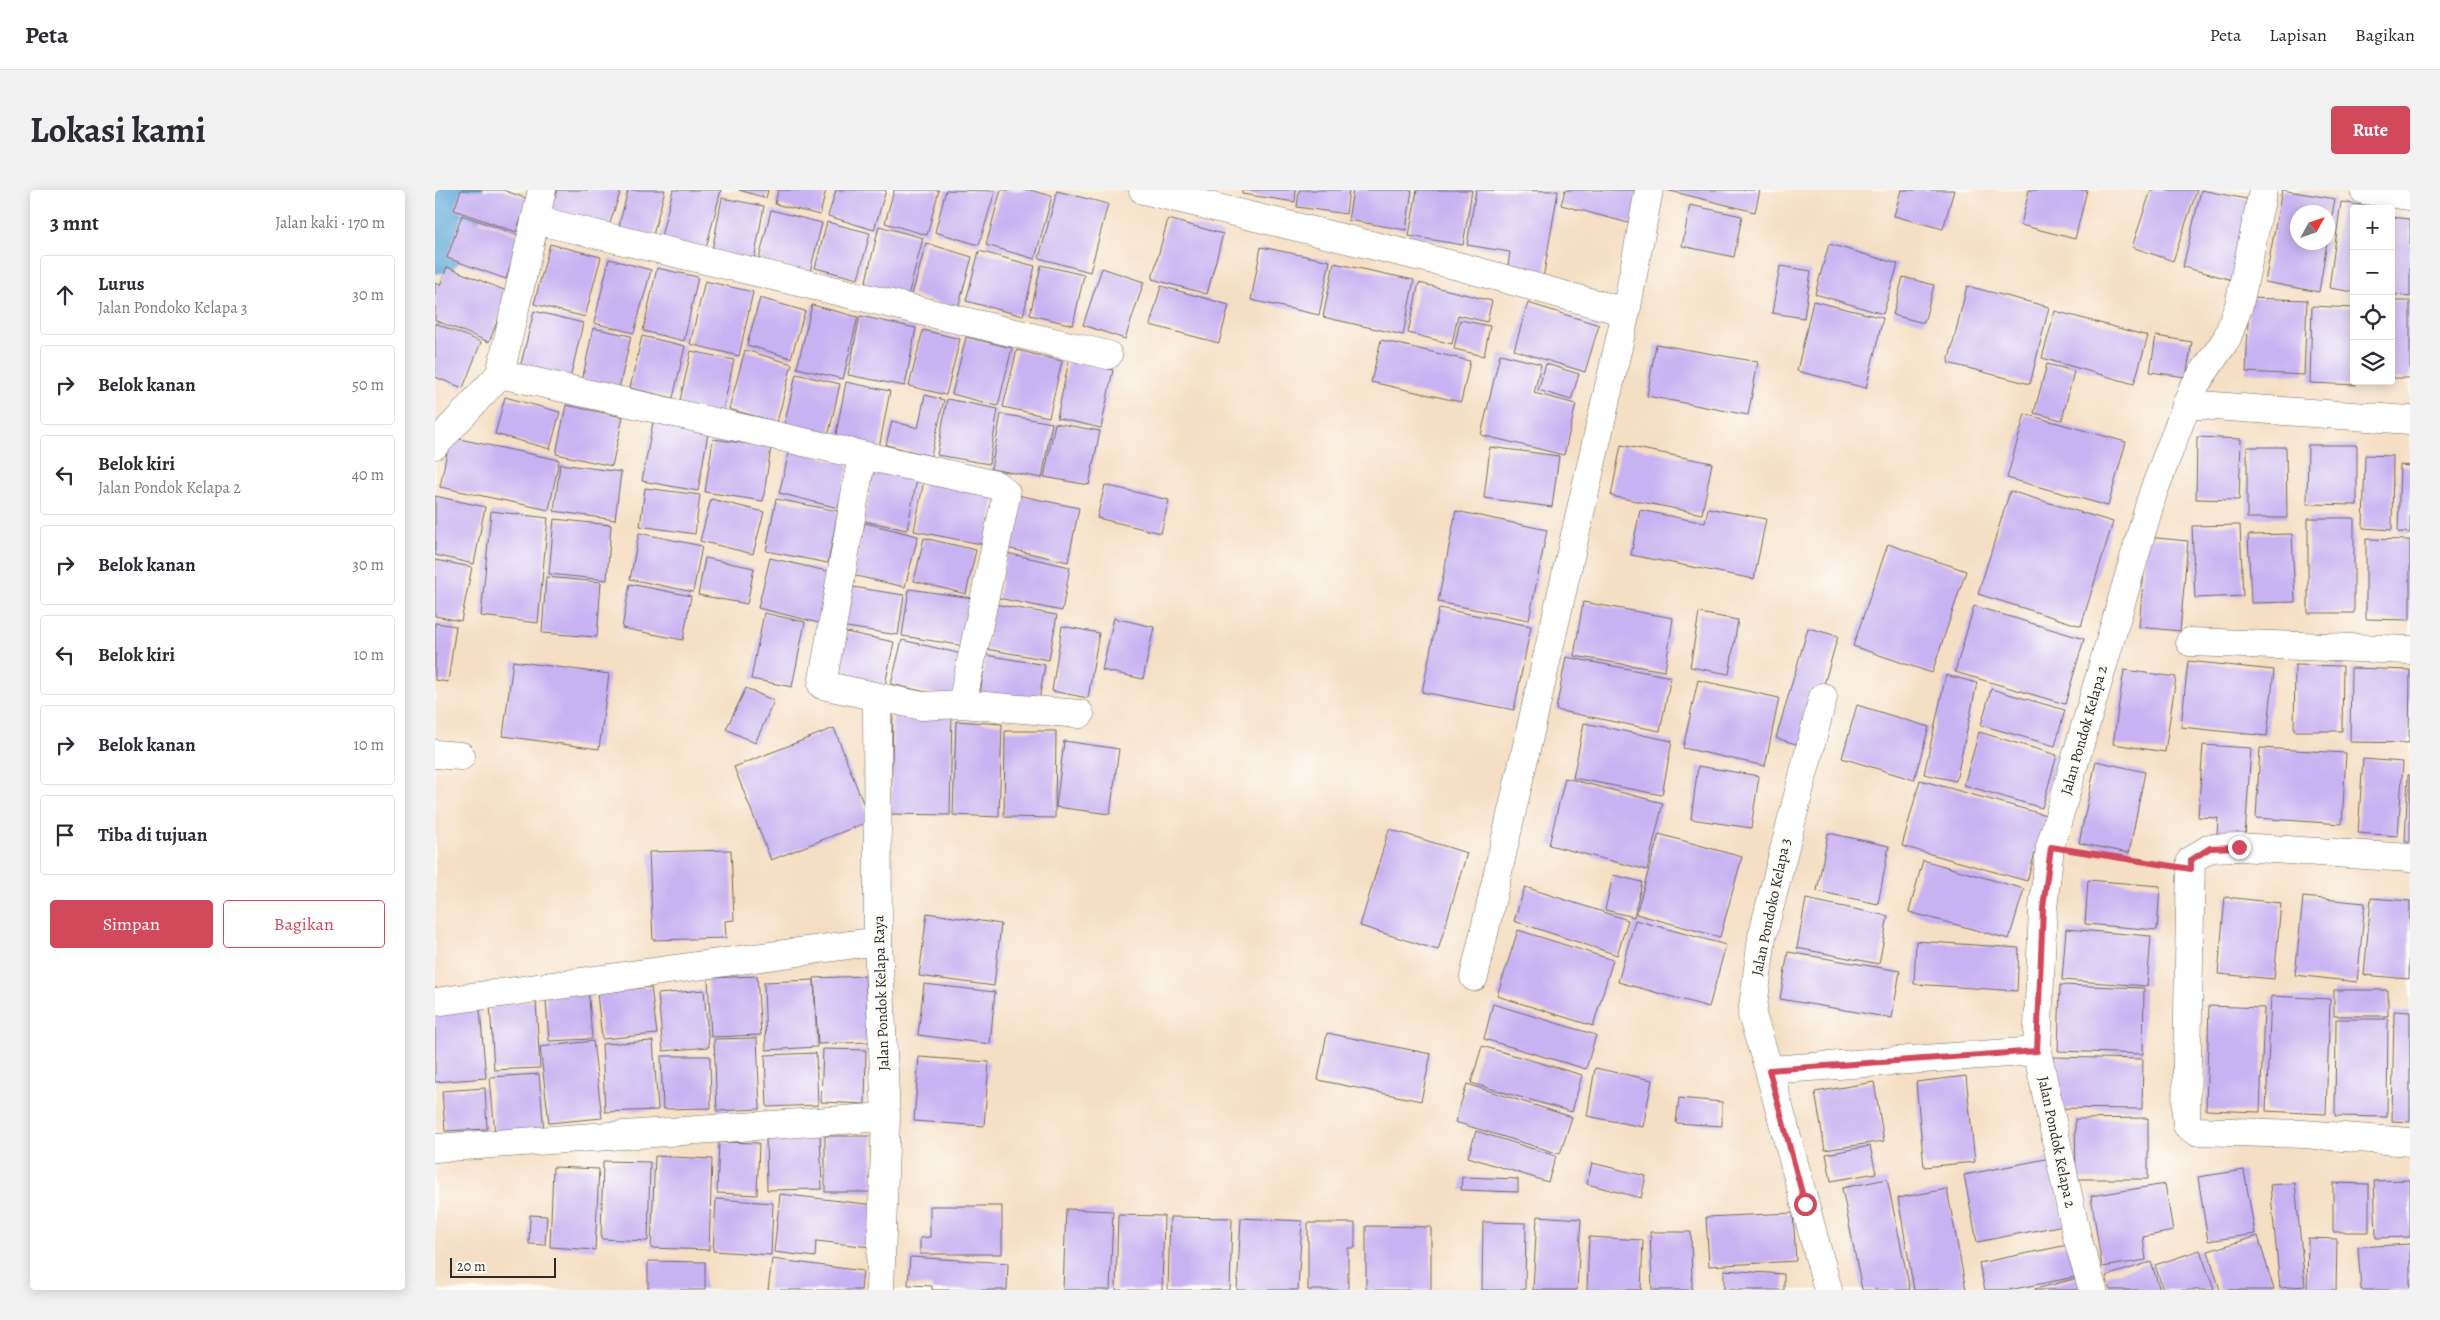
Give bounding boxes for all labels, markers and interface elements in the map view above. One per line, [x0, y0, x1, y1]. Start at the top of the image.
text: Peta [25, 19, 69, 51]
text: Peta [2210, 23, 2241, 47]
text: Lapisan [2269, 23, 2327, 47]
text: Bagikan [2355, 23, 2415, 47]
text: Lokasi kami [30, 106, 206, 154]
button: Rute [2331, 106, 2410, 154]
north arrow [2290, 205, 2335, 250]
map controls [2350, 205, 2395, 385]
button: + [2350, 205, 2395, 250]
text: 3 mnt [50, 209, 99, 237]
text: Jalan kaki · 170 m [275, 212, 385, 234]
button: − [2350, 250, 2395, 295]
text: Lurus [98, 271, 144, 297]
icon: ahead [51, 281, 79, 309]
text: 30 m [352, 284, 384, 306]
button: locate [2350, 295, 2395, 340]
text: Jalan Pondoko Kelapa 3 [98, 297, 248, 319]
button: layers [2350, 340, 2395, 385]
icon: right [51, 371, 79, 399]
text: Belok kanan [98, 372, 196, 398]
text: 50 m [352, 374, 384, 396]
text: Belok kiri [98, 451, 175, 477]
icon: left [51, 461, 79, 489]
text: 40 m [352, 464, 384, 486]
text: Jalan Pondok Kelapa 2 [98, 477, 241, 499]
icon: right [51, 551, 79, 579]
text: Belok kanan [98, 552, 196, 578]
text: 30 m [352, 554, 384, 576]
icon: left [51, 641, 79, 669]
text: Belok kiri [98, 642, 175, 668]
text: 10 m [354, 644, 384, 666]
street label: Jalan Pondok Kelapa 2 [2056, 663, 2112, 797]
icon: right [51, 731, 79, 759]
text: Belok kanan [98, 732, 196, 758]
text: 10 m [354, 734, 384, 756]
icon: arrive [51, 821, 79, 849]
text: Tiba di tujuan [98, 822, 207, 848]
street label: Jalan Pondoko Kelapa 3 [1747, 836, 1795, 978]
route end [2228, 836, 2251, 859]
button: Simpan [50, 900, 213, 948]
button: Bagikan [223, 900, 385, 948]
street label: Jalan Pondok Kelapa Raya [868, 915, 894, 1071]
street label: Jalan Pondok Kelapa 2 [2033, 1074, 2081, 1210]
route start [1794, 1193, 1817, 1216]
scale bar [450, 1255, 556, 1278]
text: 20 m [457, 1257, 486, 1276]

